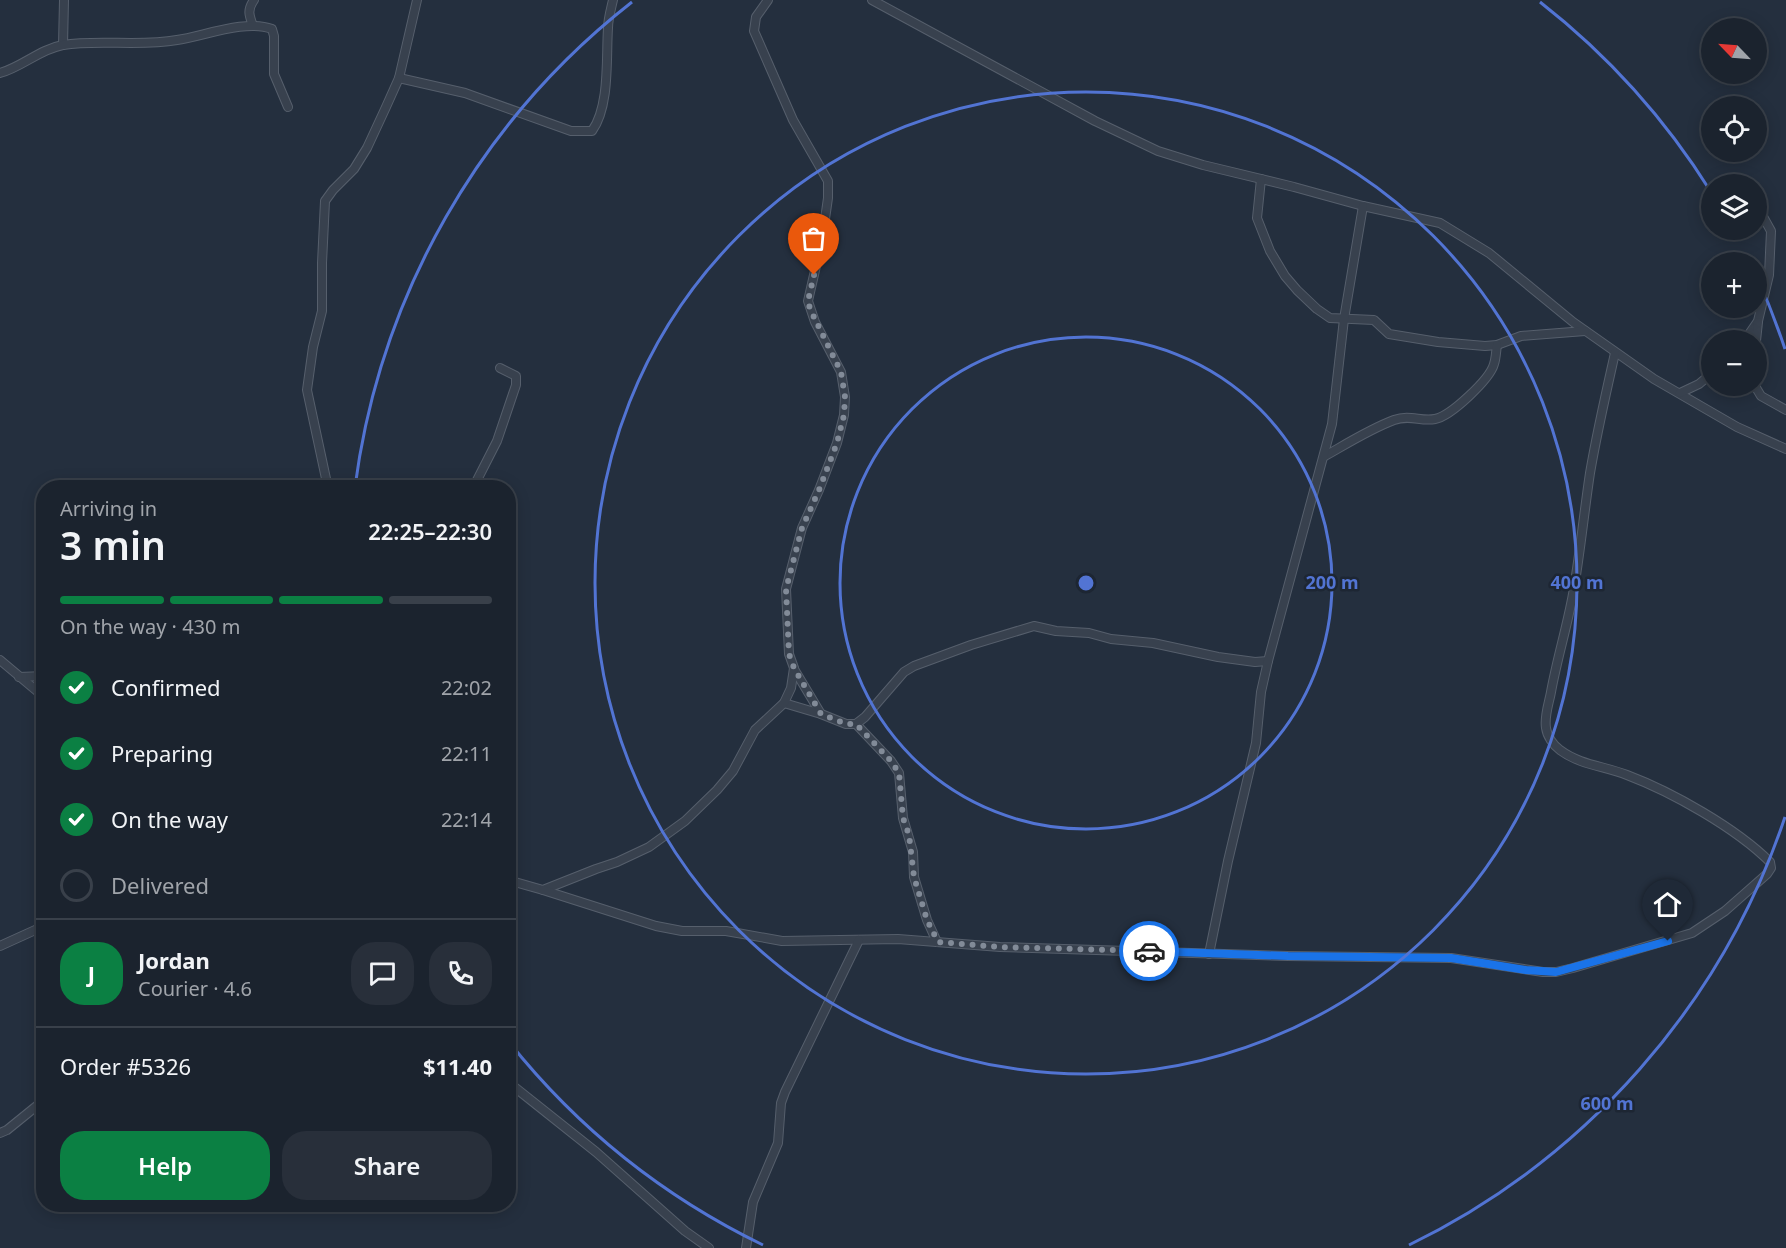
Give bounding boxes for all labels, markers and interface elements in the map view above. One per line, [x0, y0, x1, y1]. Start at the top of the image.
north arrow [1701, 18, 1767, 84]
map controls [1701, 18, 1767, 396]
button: locate [1701, 96, 1767, 162]
button: layers [1701, 174, 1767, 240]
pin [788, 213, 839, 275]
icon: bag [797, 222, 830, 255]
button: + [1701, 252, 1767, 318]
button: − [1701, 330, 1767, 396]
text: Arriving in [60, 495, 157, 522]
text: 22:25–22:30 [368, 516, 492, 546]
text: 3 min [60, 518, 166, 571]
text: 200 m [1305, 570, 1359, 594]
text: 400 m [1550, 570, 1604, 594]
centre of rings [1076, 573, 1096, 593]
text: On the way · 430 m [60, 613, 240, 640]
icon: check [60, 671, 93, 704]
text: Confirmed [111, 672, 221, 702]
text: 22:02 [441, 674, 492, 701]
icon: check [60, 737, 93, 770]
text: Preparing [111, 738, 213, 768]
text: 22:11 [441, 740, 492, 767]
icon: check [60, 803, 93, 836]
text: On the way [111, 804, 228, 834]
text: 22:14 [441, 806, 492, 833]
text: Delivered [111, 870, 209, 900]
pin [1642, 879, 1693, 941]
icon: home [1651, 888, 1684, 921]
courier [1119, 921, 1179, 981]
icon: car [1133, 935, 1166, 968]
button: chat [351, 942, 414, 1005]
button: phone [429, 942, 492, 1005]
text: Jordan [138, 945, 210, 975]
text: J [88, 958, 95, 988]
text: Courier · 4.6 [138, 975, 252, 1002]
text: Order #5326 [60, 1051, 191, 1081]
text: $11.40 [423, 1051, 492, 1081]
text: 600 m [1580, 1091, 1634, 1115]
button: Help [60, 1131, 270, 1200]
button: Share [282, 1131, 492, 1200]

